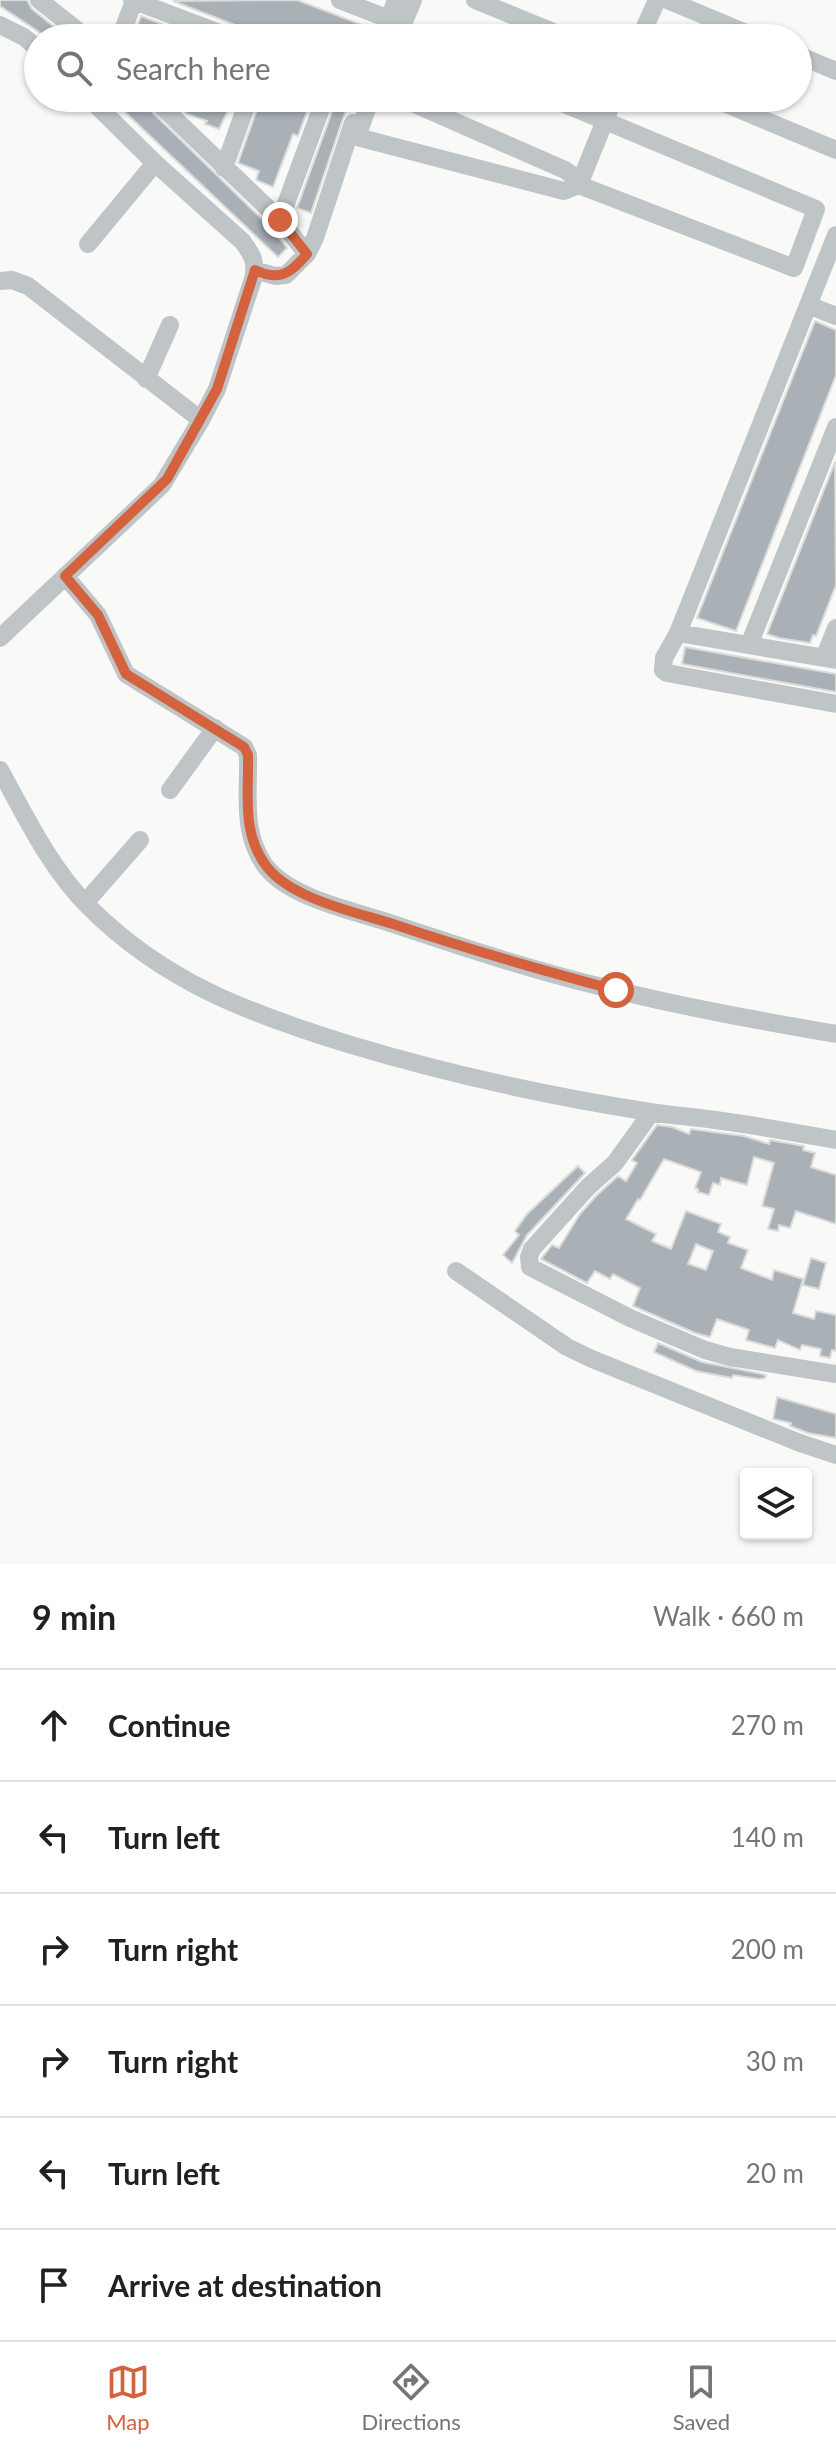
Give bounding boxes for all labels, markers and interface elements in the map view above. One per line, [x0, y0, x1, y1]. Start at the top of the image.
search box [24, 24, 812, 112]
icon: search [52, 46, 96, 90]
text: Search here [116, 50, 271, 86]
route end [262, 202, 298, 238]
route start [598, 972, 634, 1008]
map controls [740, 1468, 812, 1540]
button: layers [740, 1468, 812, 1540]
text: 9 min [32, 1596, 116, 1637]
text: Walk · 660 m [653, 1600, 804, 1632]
icon: ahead [32, 1703, 76, 1747]
text: Continue [108, 1707, 231, 1743]
text: 270 m [731, 1709, 804, 1741]
icon: left [32, 1815, 76, 1859]
text: Turn left [108, 1819, 220, 1855]
text: 140 m [731, 1821, 804, 1853]
icon: right [32, 1927, 76, 1971]
text: Turn right [108, 1931, 238, 1967]
text: 200 m [731, 1933, 804, 1965]
icon: right [32, 2039, 76, 2083]
text: Turn right [108, 2043, 238, 2079]
text: 30 m [746, 2045, 804, 2077]
icon: left [32, 2151, 76, 2195]
text: Turn left [108, 2155, 220, 2191]
text: 20 m [746, 2157, 804, 2189]
icon: arrive [32, 2263, 76, 2307]
text: Arrive at destination [108, 2267, 382, 2303]
tab: Map [106, 2360, 150, 2435]
tab: Directions [362, 2360, 461, 2435]
tab: Saved [673, 2360, 730, 2435]

